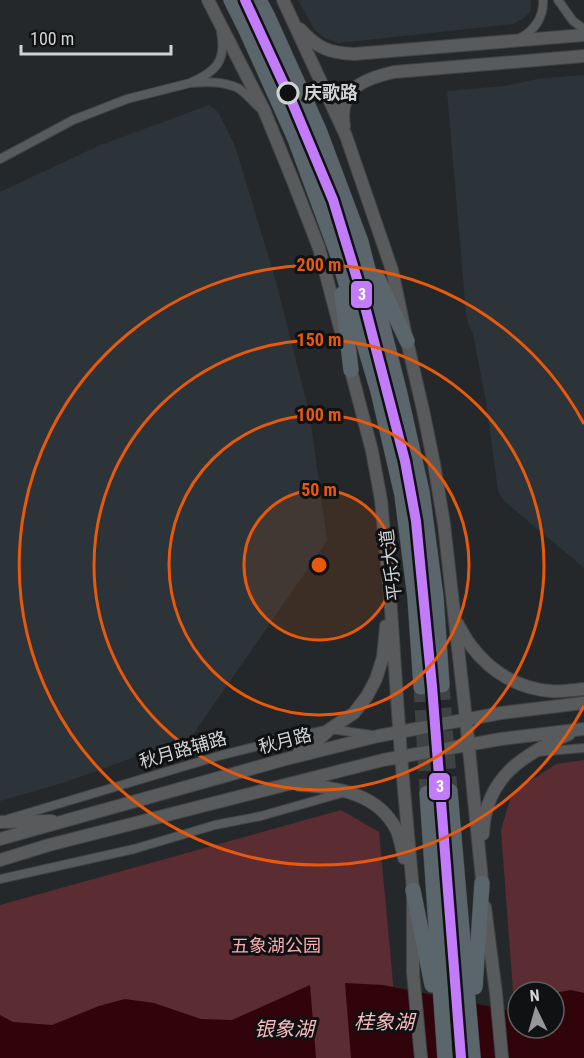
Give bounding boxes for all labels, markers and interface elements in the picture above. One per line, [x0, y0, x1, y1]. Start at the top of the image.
scale bar [21, 18, 171, 56]
text: 100 m [30, 28, 74, 49]
marker: 庆歌路 [277, 82, 299, 104]
place label: 庆歌路 [304, 82, 358, 103]
text: 200 m [297, 254, 341, 275]
line badge: 3 [350, 280, 373, 309]
text: 3 [358, 285, 366, 304]
text: 150 m [297, 329, 341, 350]
text: 100 m [297, 404, 341, 425]
text: 50 m [301, 479, 337, 500]
street label: 平乐大道 [376, 528, 405, 602]
centre of rings [309, 555, 329, 575]
street label: 秋月路 [256, 723, 314, 758]
street label: 秋月路辅路 [137, 727, 229, 772]
line badge: 3 [428, 772, 451, 801]
text: 3 [436, 777, 444, 796]
park label: 五象湖公园 [231, 935, 321, 956]
north arrow [506, 980, 566, 1040]
text: N [529, 986, 540, 1005]
water label: 桂象湖 [354, 1010, 417, 1034]
water label: 银象湖 [254, 1017, 317, 1041]

